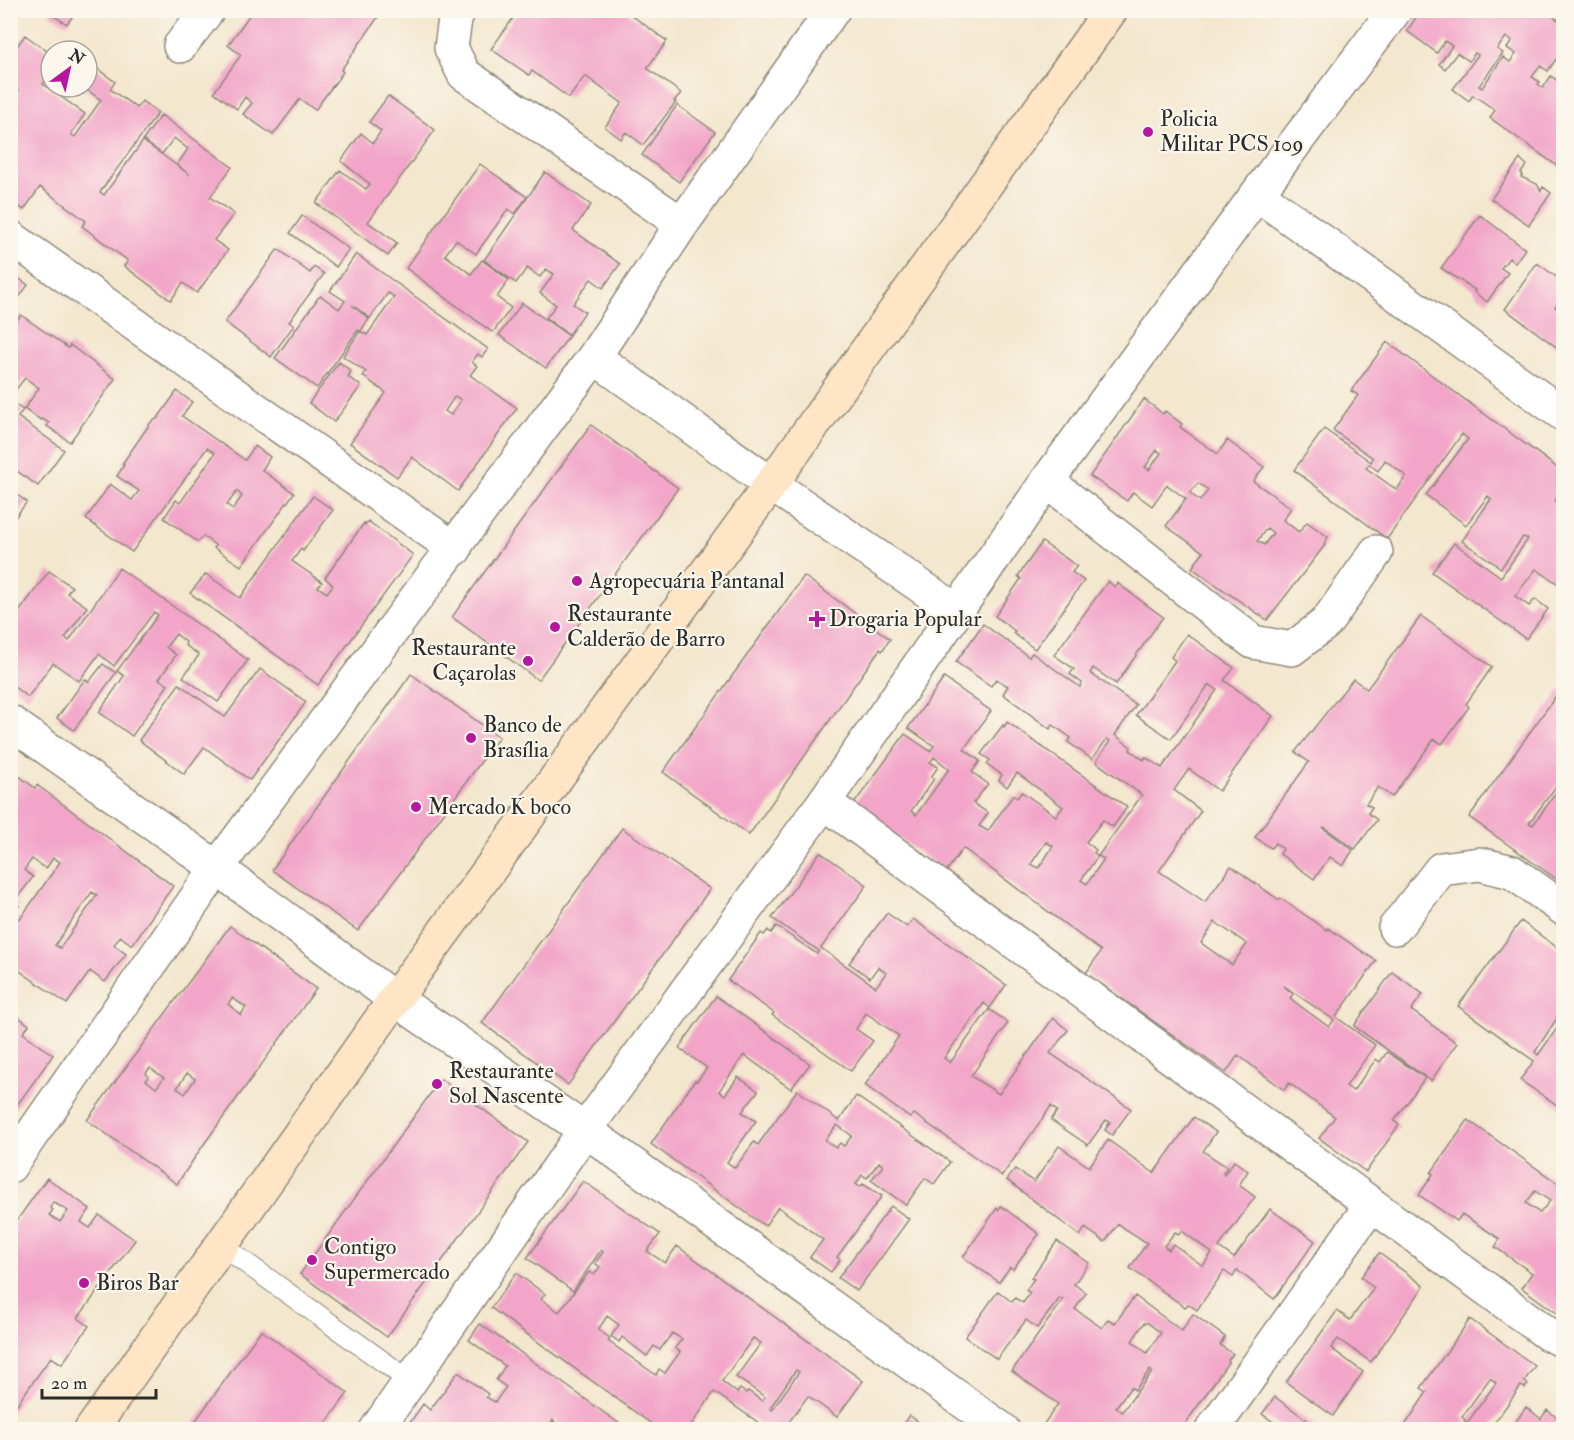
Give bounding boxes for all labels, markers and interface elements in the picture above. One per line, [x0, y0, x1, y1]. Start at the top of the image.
north arrow [39, 39, 99, 99]
text: N [64, 44, 89, 70]
place label: Policia Militar PCS 109 [1160, 105, 1304, 158]
marker: Policia Militar PCS 109 [1141, 125, 1155, 139]
place label: Agropecuária Pantanal [588, 567, 785, 596]
marker: Agropecuária Pantanal [570, 574, 584, 588]
place label: Restaurante Calderão de Barro [567, 600, 725, 653]
place label: Drogaria Popular [829, 605, 982, 634]
marker: Drogaria Popular [810, 612, 824, 626]
marker: Restaurante Calderão de Barro [548, 620, 562, 634]
place label: Restaurante Caçarolas [411, 634, 516, 687]
marker: Restaurante Caçarolas [521, 654, 535, 668]
place label: Banco de Brasília [483, 711, 562, 764]
marker: Banco de Brasília [464, 731, 478, 745]
place label: Mercado K boco [428, 793, 571, 821]
marker: Mercado K boco [409, 800, 423, 814]
place label: Restaurante Sol Nascente [449, 1057, 563, 1110]
marker: Restaurante Sol Nascente [430, 1077, 444, 1091]
place label: Contigo Supermercado [324, 1233, 450, 1287]
marker: Contigo Supermercado [305, 1253, 319, 1267]
place label: Biros Bar [96, 1269, 180, 1297]
marker: Biros Bar [77, 1276, 91, 1290]
scale bar [42, 1362, 156, 1400]
text: 20 m [51, 1372, 87, 1395]

